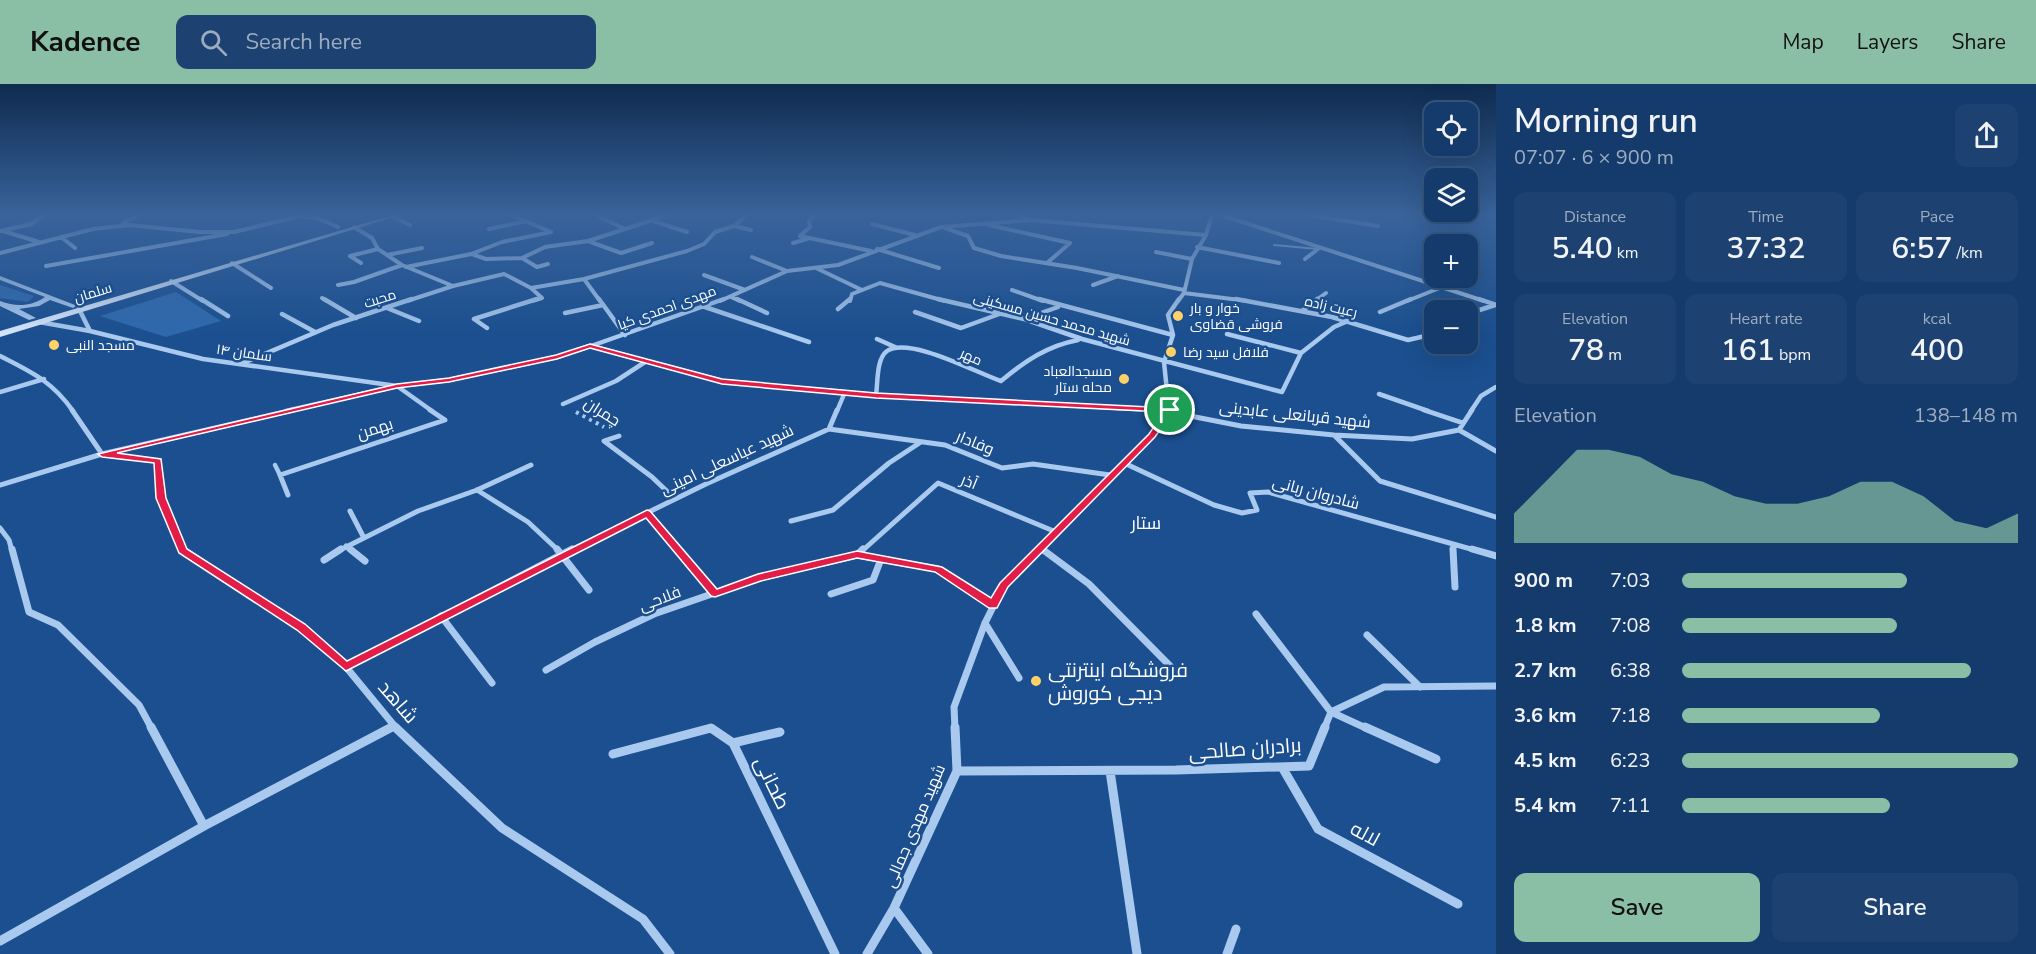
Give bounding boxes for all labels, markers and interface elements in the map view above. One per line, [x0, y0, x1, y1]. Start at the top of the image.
search box [176, 15, 596, 69]
text: Kadence [30, 23, 140, 61]
icon: search [197, 26, 230, 59]
text: Search here [245, 27, 362, 57]
text: Map [1782, 28, 1824, 56]
text: Layers [1857, 28, 1918, 56]
text: Share [1951, 28, 2006, 56]
text: Morning run [1514, 99, 1698, 144]
map controls [1424, 102, 1478, 354]
button: locate [1424, 102, 1478, 156]
button: share [1955, 104, 2018, 167]
text: 07:07 · 6 × 900 m [1514, 144, 1674, 171]
button: layers [1424, 168, 1478, 222]
text: Distance [1564, 206, 1626, 228]
text: Time [1748, 206, 1784, 228]
text: Pace [1920, 206, 1954, 228]
text: 5.40 [1552, 228, 1613, 269]
text: 37:32 [1726, 228, 1806, 269]
text: 6:57 [1891, 228, 1952, 269]
button: + [1424, 234, 1478, 288]
text: km [1613, 242, 1638, 264]
text: /km [1952, 242, 1983, 264]
street label: سلمان [72, 278, 114, 308]
street label: مهدی احمدی کیا [615, 281, 719, 335]
street label: محبت [361, 285, 399, 313]
street label: شهید محمد حسین مسکینی [971, 288, 1133, 350]
street label: رعیت زاده [1303, 292, 1359, 322]
place label: خوار و بار فروشی قضاوی [1189, 299, 1283, 334]
button: − [1424, 300, 1478, 354]
text: Elevation [1562, 308, 1628, 330]
text: Heart rate [1729, 308, 1803, 330]
text: kcal [1923, 308, 1951, 330]
marker: خوار و بار فروشی قضاوی [1171, 309, 1185, 323]
text: 78 [1568, 330, 1604, 371]
text: 161 [1721, 330, 1775, 371]
text: 400 [1910, 330, 1964, 371]
place label: مسجد النبی [66, 336, 135, 355]
marker: مسجد النبی [47, 338, 61, 352]
street label: سلمان ۱۴ [215, 340, 273, 366]
street label: مهر [956, 343, 985, 370]
place label: فلافل سید رضا [1183, 343, 1269, 362]
text: m [1604, 344, 1622, 366]
text: bpm [1775, 344, 1811, 366]
marker: فلافل سید رضا [1164, 345, 1178, 359]
place label: مسجدالعباد محله ستار [1044, 362, 1112, 397]
marker: مسجدالعباد محله ستار [1117, 372, 1131, 386]
pin [1144, 384, 1195, 435]
street label: چمران [579, 392, 625, 432]
icon: arrive [1153, 393, 1186, 426]
street label: شهید قربانعلی عابدینی [1218, 396, 1372, 434]
text: Elevation [1514, 402, 1597, 429]
text: 138–148 m [1914, 402, 2018, 429]
street label: بهمن [354, 413, 396, 445]
street label: شهید عباسعلی امینی [657, 419, 797, 501]
street label: وفادار [952, 425, 997, 461]
street label: آذر [956, 468, 981, 495]
street label: شادروان ربانی [1270, 471, 1362, 515]
district label: ستار [1130, 511, 1161, 535]
text: 900 m [1514, 567, 1573, 594]
text: 7:03 [1610, 567, 1651, 594]
street label: فلاحی [636, 581, 684, 617]
text: 1.8 km [1514, 612, 1577, 639]
text: 7:08 [1610, 612, 1651, 639]
place label: فروشگاه اینترنتی دیجی کوروش [1048, 657, 1188, 707]
text: 2.7 km [1514, 657, 1577, 684]
text: 6:38 [1610, 657, 1651, 684]
marker: فروشگاه اینترنتی دیجی کوروش [1029, 674, 1043, 688]
street label: شاهد [372, 675, 424, 729]
text: 3.6 km [1514, 702, 1577, 729]
text: 7:18 [1610, 702, 1651, 729]
street label: برادران صالحی [1188, 732, 1302, 766]
text: 4.5 km [1514, 747, 1577, 774]
text: 6:23 [1610, 747, 1651, 774]
street label: طحانی [748, 752, 796, 814]
street label: شهید مهدی جمالی [879, 761, 951, 891]
text: 5.4 km [1514, 792, 1577, 819]
text: 7:11 [1610, 792, 1651, 819]
street label: لاله [1345, 815, 1385, 853]
button: Save [1514, 873, 1760, 942]
button: Share [1772, 873, 2018, 942]

